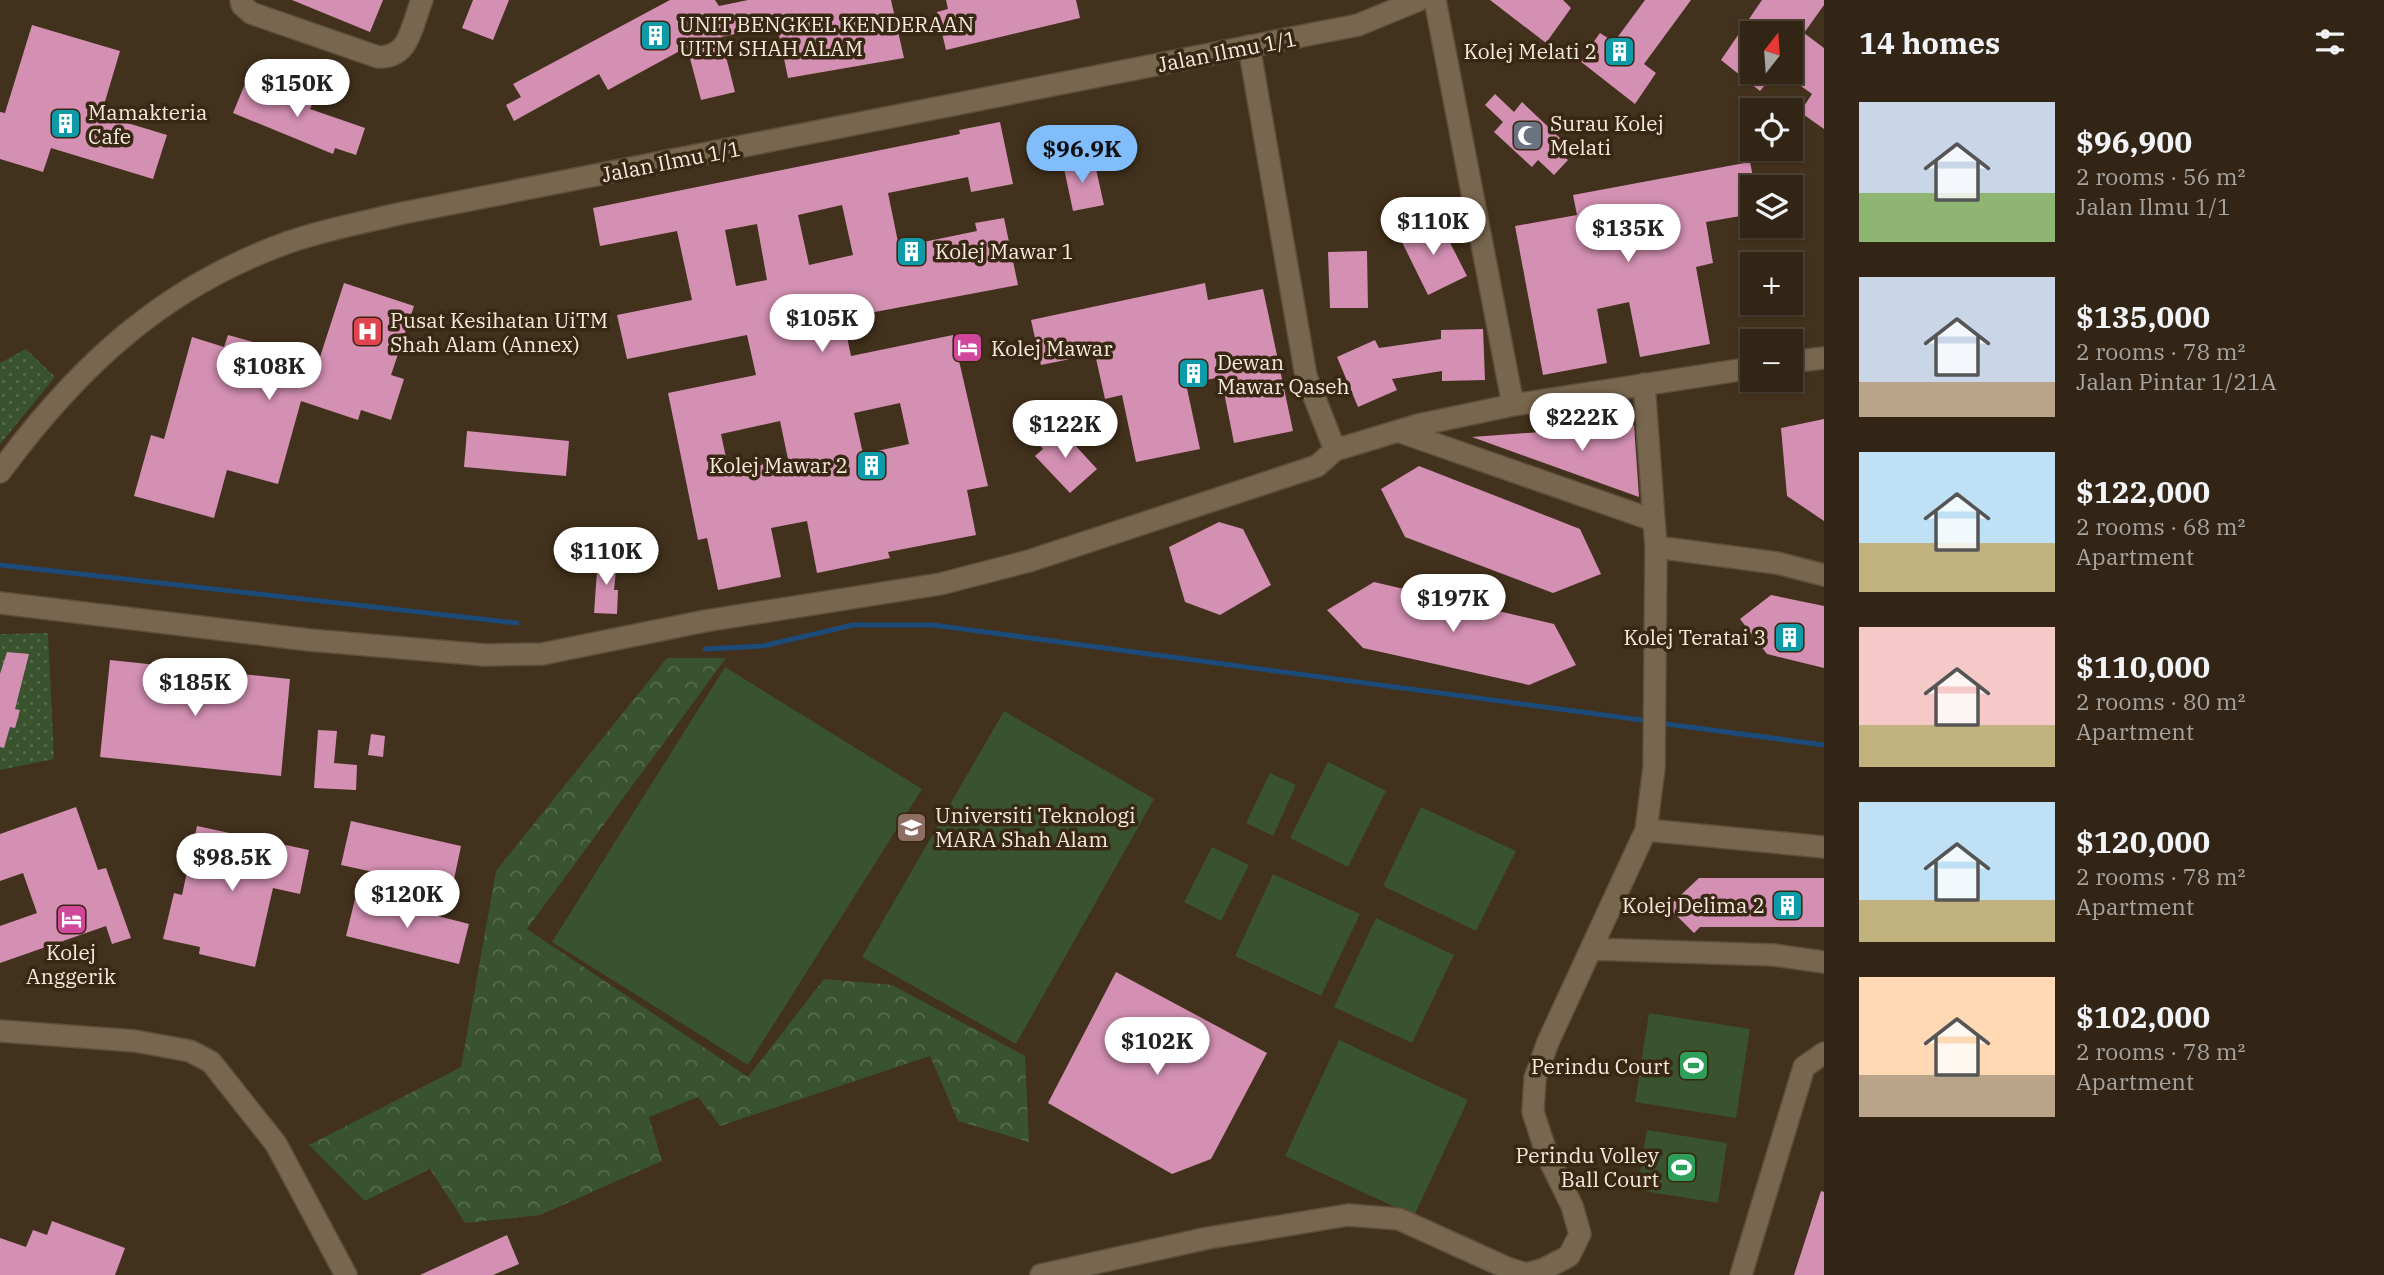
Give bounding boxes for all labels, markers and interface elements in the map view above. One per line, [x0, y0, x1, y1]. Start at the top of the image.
place label: UNIT BENGKEL KENDERAAN UITM SHAH ALAM [679, 10, 974, 62]
building icon: UNIT BENGKEL KENDERAAN UITM SHAH ALAM [639, 19, 673, 53]
north arrow [1740, 21, 1802, 84]
map controls [1740, 21, 1803, 392]
text: 14 homes [1859, 23, 2000, 62]
icon: filters [2311, 23, 2349, 61]
street label: Jalan Ilmu 1/1 [1155, 24, 1299, 78]
building icon: Kolej Melati 2 [1603, 34, 1637, 68]
place label: Kolej Melati 2 [1463, 37, 1597, 65]
pin: $150K [248, 60, 346, 119]
text: $150K [261, 67, 333, 97]
place label: Mamakteria Cafe [88, 98, 207, 150]
button: locate [1740, 98, 1803, 161]
building icon: Mamakteria Cafe [48, 107, 82, 141]
place label: Surau Kolej Melati [1550, 109, 1664, 161]
mosque icon: Surau Kolej Melati [1510, 118, 1544, 152]
text: $96,900 [2076, 122, 2192, 161]
pin: $96.9K [1025, 125, 1139, 185]
icon: home [1915, 130, 1999, 214]
text: $96.9K [1042, 133, 1122, 163]
street label: Jalan Ilmu 1/1 [599, 134, 743, 188]
text: 2 rooms · 56 m² [2076, 161, 2246, 191]
button: layers [1740, 175, 1803, 238]
text: Jalan Ilmu 1/1 [2076, 191, 2231, 221]
pin: $110K [1384, 198, 1482, 257]
pin: $135K [1579, 204, 1677, 264]
text: $110K [1397, 205, 1469, 235]
text: $135K [1592, 212, 1664, 242]
building icon: Kolej Mawar 1 [895, 234, 929, 268]
place label: Kolej Mawar 1 [935, 237, 1074, 265]
button: + [1740, 252, 1803, 315]
pin: $105K [773, 294, 871, 354]
text: $135,000 [2076, 297, 2210, 336]
text: $105K [786, 302, 858, 332]
icon: home [1915, 305, 1999, 389]
place label: Pusat Kesihatan UiTM Shah Alam (Annex) [390, 306, 608, 358]
hospital icon: Pusat Kesihatan UiTM Shah Alam (Annex) [350, 315, 384, 349]
button: − [1740, 329, 1803, 392]
hotel icon: Kolej Mawar [951, 331, 985, 365]
place label: Kolej Mawar [991, 334, 1113, 362]
text: 2 rooms · 78 m² [2076, 336, 2246, 366]
pin: $108K [220, 342, 318, 402]
place label: Dewan Mawar Qaseh [1217, 348, 1350, 400]
text: $108K [233, 350, 305, 380]
building icon: Dewan Mawar Qaseh [1177, 357, 1211, 391]
text: Jalan Pintar 1/21A [2076, 366, 2277, 396]
pin: $222K [1533, 393, 1631, 453]
pin: $122K [1016, 400, 1114, 460]
text: $222K [1546, 401, 1618, 431]
text: $122K [1029, 408, 1101, 438]
building icon: Kolej Mawar 2 [854, 448, 888, 482]
place label: Kolej Mawar 2 [709, 451, 848, 479]
text: $122,000 [2076, 472, 2210, 511]
icon: home [1915, 480, 1999, 564]
text: 2 rooms · 68 m² [2076, 511, 2246, 541]
pin: $110K [557, 528, 655, 587]
text: $110K [570, 535, 642, 565]
text: Apartment [2076, 541, 2194, 571]
pin: $197K [1404, 574, 1502, 634]
text: $197K [1417, 582, 1489, 612]
building icon: Kolej Teratai 3 [1772, 620, 1806, 654]
place label: Kolej Teratai 3 [1624, 623, 1766, 651]
text: $110,000 [2076, 647, 2210, 686]
icon: home [1915, 655, 1999, 739]
pin: $185K [146, 658, 244, 718]
text: $185K [159, 666, 231, 696]
text: 2 rooms · 80 m² [2076, 686, 2246, 716]
text: Apartment [2076, 716, 2194, 746]
place label: Universiti Teknologi MARA Shah Alam [935, 801, 1136, 853]
school or university icon: Universiti Teknologi MARA Shah Alam [895, 810, 929, 844]
text: $120,000 [2076, 822, 2210, 861]
icon: home [1915, 830, 1999, 914]
pin: $98.5K [175, 834, 289, 893]
text: $98.5K [192, 841, 272, 871]
text: 2 rooms · 78 m² [2076, 861, 2246, 891]
pin: $120K [358, 870, 456, 930]
text: $120K [371, 878, 443, 908]
building icon: Kolej Delima 2 [1771, 888, 1805, 922]
place label: Kolej Delima 2 [1622, 891, 1765, 919]
text: Apartment [2076, 891, 2194, 921]
hotel icon: Kolej Anggerik [54, 903, 88, 937]
place label: Kolej Anggerik [26, 938, 117, 990]
text: $102,000 [2076, 997, 2210, 1036]
icon: home [1915, 1005, 1999, 1089]
pin: $102K [1108, 1018, 1206, 1077]
text: $102K [1121, 1025, 1193, 1055]
text: 2 rooms · 78 m² [2076, 1036, 2246, 1066]
sports icon: Perindu Court [1676, 1049, 1710, 1083]
place label: Perindu Court [1531, 1052, 1670, 1080]
text: Apartment [2076, 1066, 2194, 1096]
place label: Perindu Volley Ball Court [1515, 1141, 1660, 1193]
sports icon: Perindu Volley Ball Court [1665, 1150, 1699, 1184]

